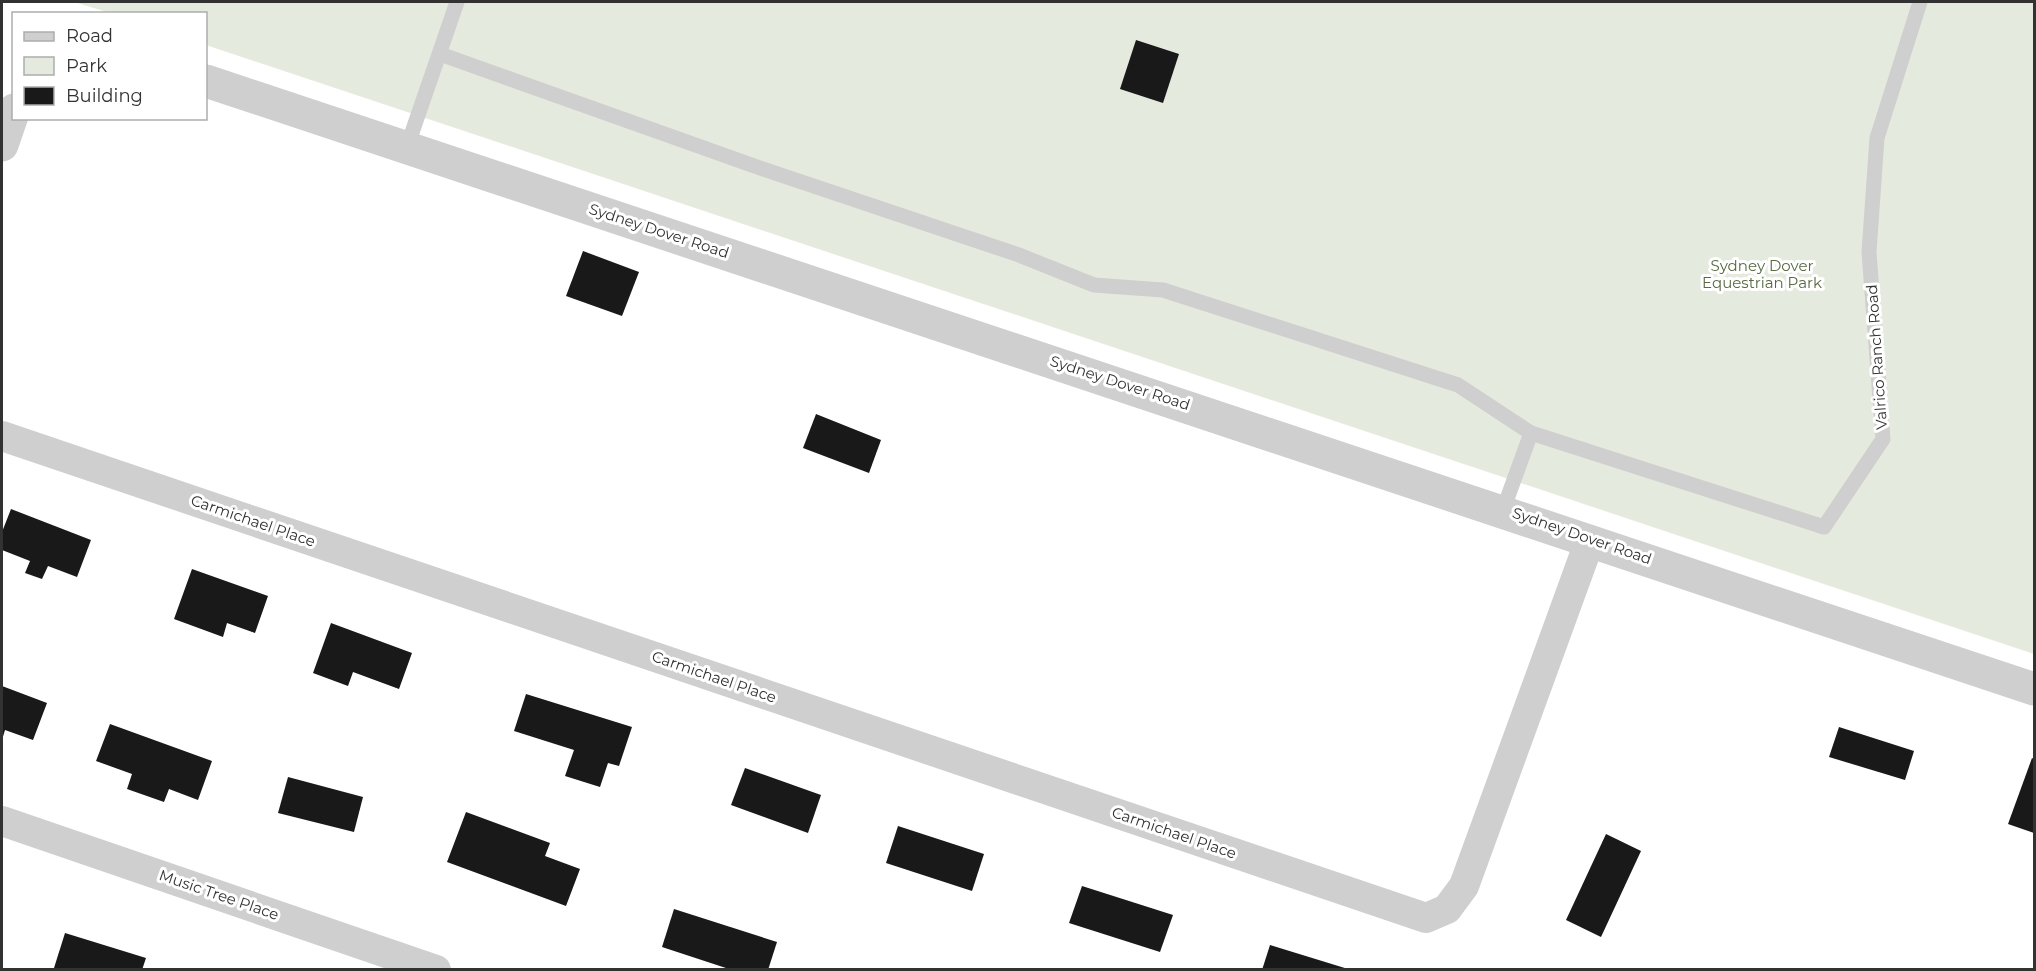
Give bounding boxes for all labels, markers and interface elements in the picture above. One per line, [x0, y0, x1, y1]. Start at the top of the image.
legend [12, 12, 207, 120]
text: Road [66, 25, 113, 47]
text: Park [66, 55, 107, 77]
text: Building [66, 85, 143, 107]
street label: Sydney Dover Road [587, 199, 732, 262]
park label: Sydney Dover Equestrian Park [1702, 256, 1822, 292]
street label: Valrico Ranch Road [1862, 284, 1891, 430]
street label: Sydney Dover Road [1048, 351, 1193, 414]
street label: Carmichael Place [188, 490, 318, 551]
street label: Sydney Dover Road [1510, 503, 1654, 568]
street label: Carmichael Place [649, 646, 779, 707]
street label: Carmichael Place [1109, 802, 1239, 863]
street label: Music Tree Place [157, 865, 282, 924]

